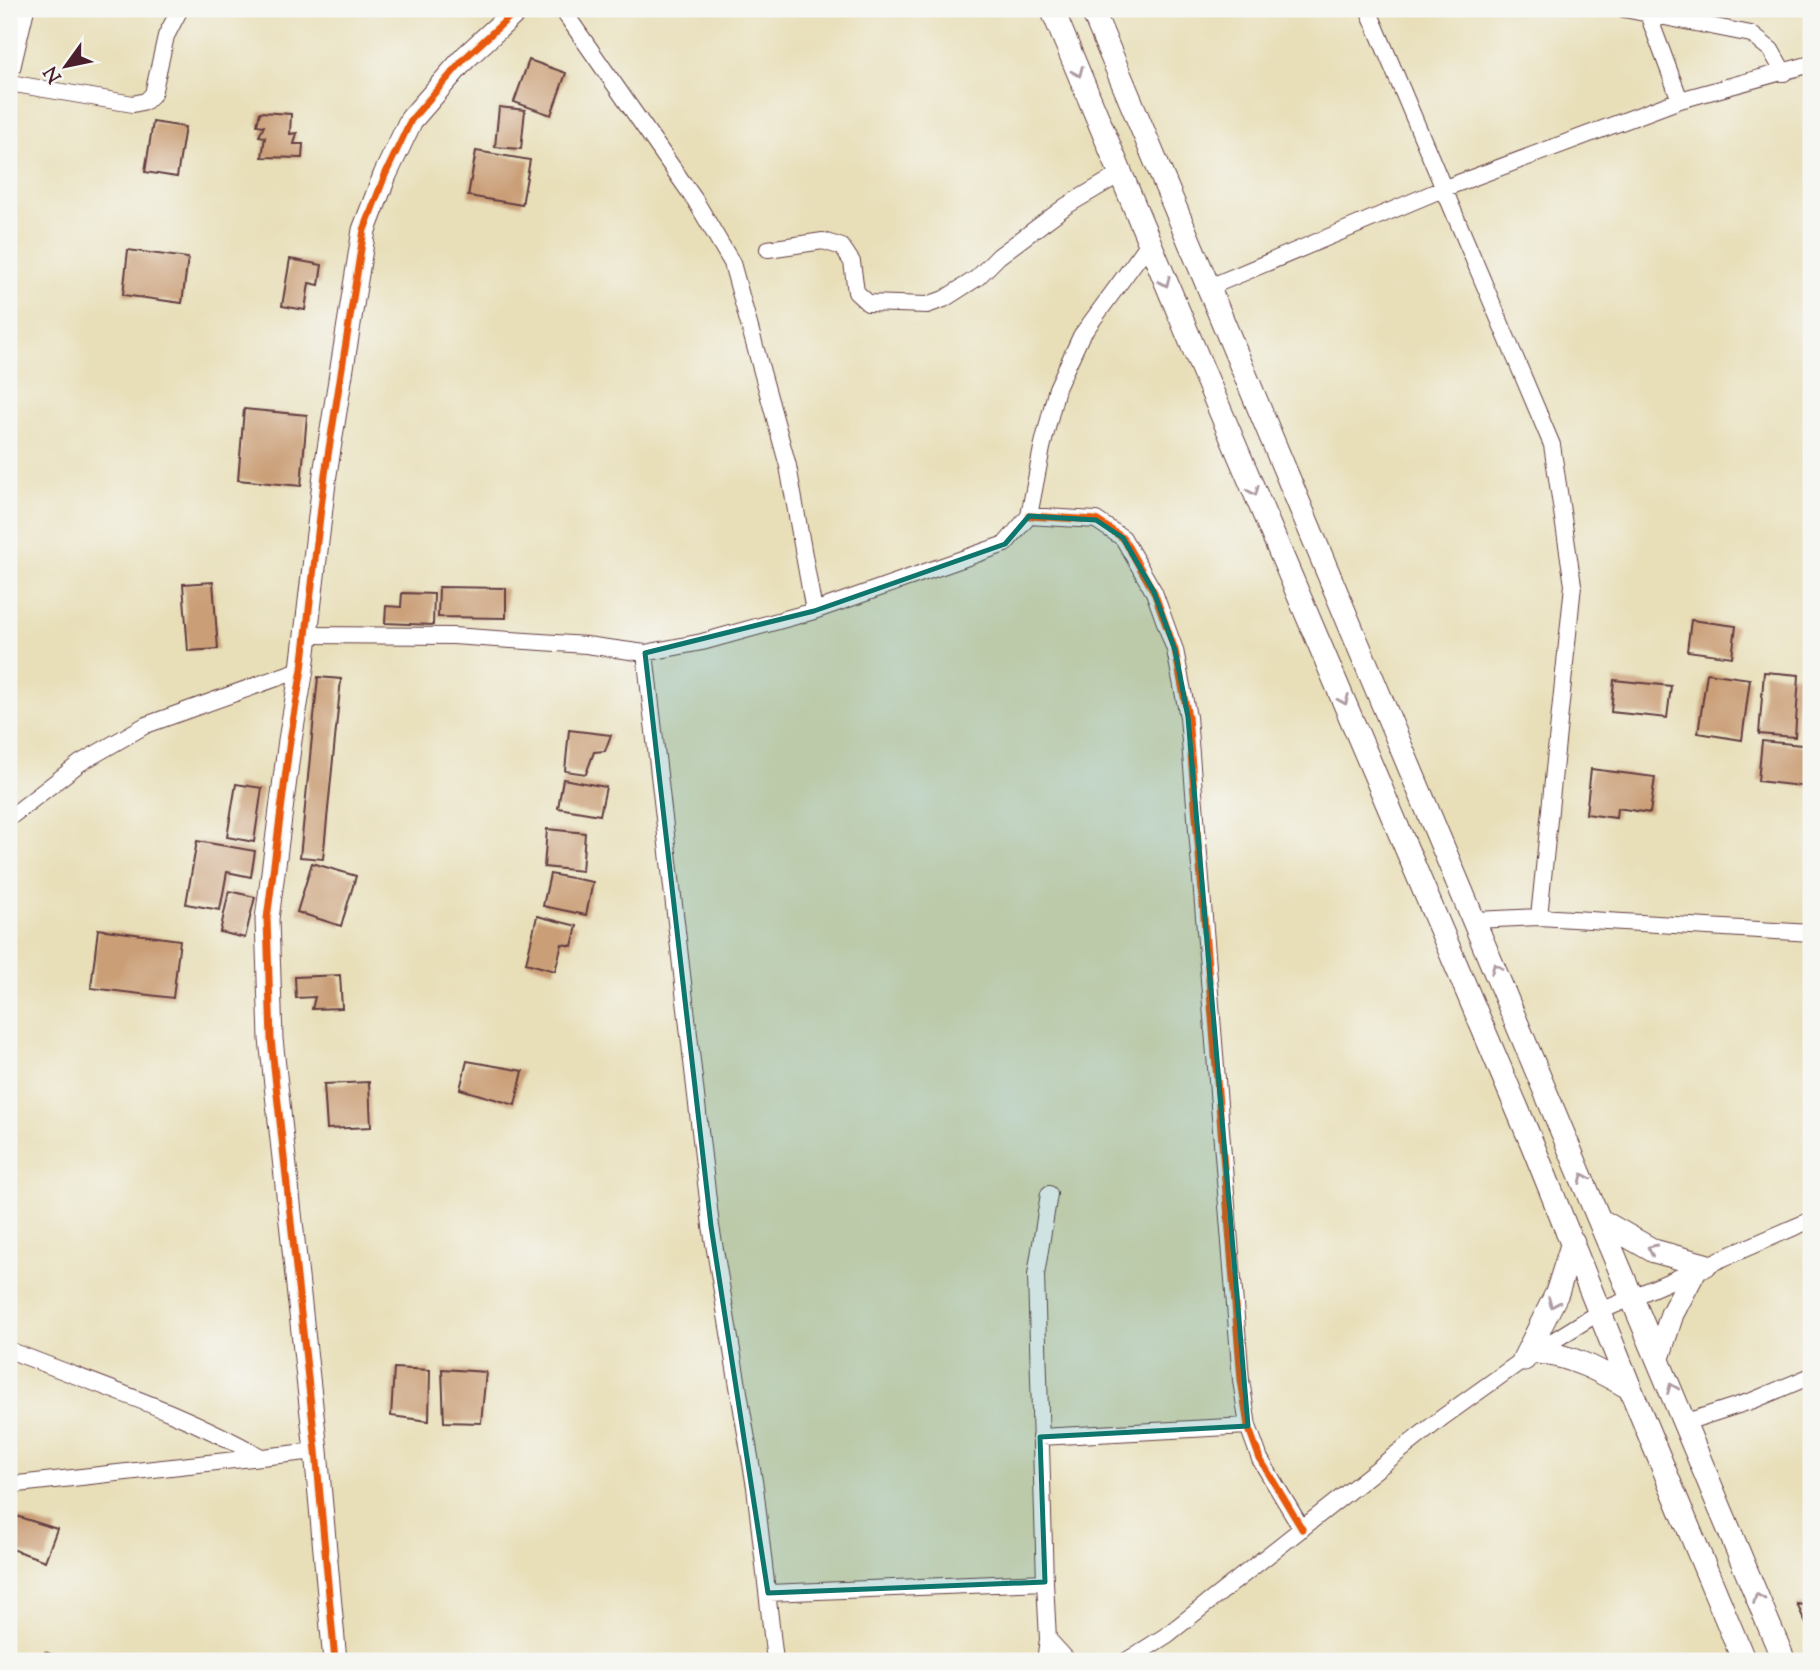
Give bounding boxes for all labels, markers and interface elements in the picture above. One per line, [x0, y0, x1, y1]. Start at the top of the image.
north arrow [32, 32, 102, 102]
text: N [38, 60, 69, 88]
one-way arrow [1069, 65, 1083, 77]
one-way arrow [1157, 275, 1171, 287]
one-way arrow [1246, 484, 1260, 496]
one-way arrow [1335, 694, 1349, 706]
one-way arrow [1490, 963, 1504, 975]
one-way arrow [1579, 1172, 1593, 1184]
one-way arrow [1646, 1243, 1659, 1257]
one-way arrow [1547, 1295, 1561, 1308]
one-way arrow [1666, 1382, 1680, 1395]
one-way arrow [1753, 1593, 1767, 1605]

